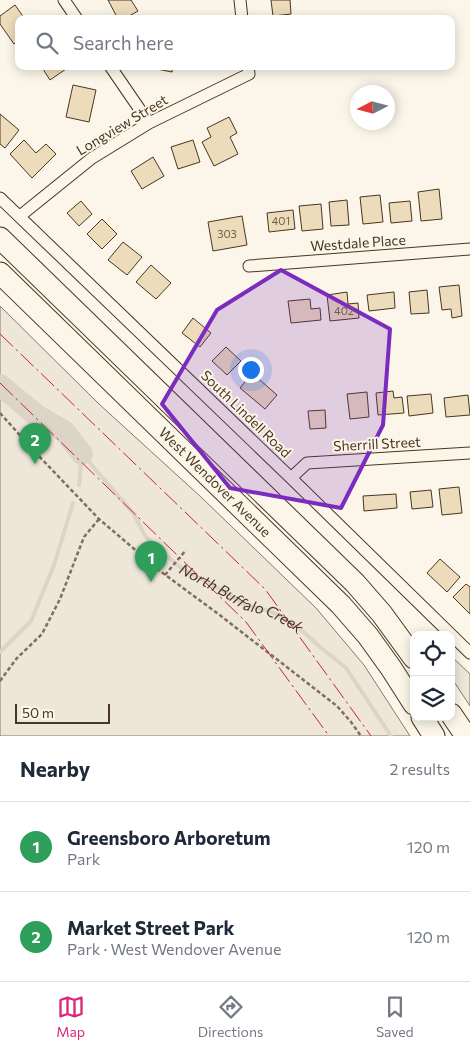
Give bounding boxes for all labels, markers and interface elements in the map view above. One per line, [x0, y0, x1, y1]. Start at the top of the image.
search box [15, 15, 455, 70]
icon: search [33, 29, 61, 57]
text: Search here [73, 31, 173, 54]
north arrow [350, 85, 395, 130]
street label: Longview Street [73, 91, 171, 158]
house number: 401 [272, 214, 290, 227]
house number: 303 [217, 227, 237, 240]
street label: Westdale Place [310, 231, 406, 254]
house number: 402 [334, 304, 354, 317]
your location [238, 357, 264, 383]
street label: South Lindell Road [198, 366, 295, 461]
pin: 2 [19, 423, 51, 464]
street label: West Wendover Avenue [156, 424, 275, 540]
street label: Sherrill Street [333, 433, 422, 454]
pin: 1 [135, 541, 167, 582]
water label: North Buffalo Creek [177, 559, 309, 636]
map controls [410, 631, 455, 721]
button: locate [410, 631, 455, 676]
button: layers [410, 676, 455, 721]
scale bar [15, 701, 110, 724]
text: 50 m [22, 704, 54, 721]
text: Nearby [20, 756, 90, 781]
text: 2 results [389, 759, 450, 778]
text: Greensboro Arboretum [67, 826, 270, 849]
text: 1 [32, 837, 40, 856]
text: 120 m [407, 837, 450, 856]
text: Park [67, 849, 100, 868]
text: Market Street Park [67, 916, 234, 939]
text: 2 [31, 927, 41, 946]
text: 120 m [407, 927, 450, 946]
text: Park · West Wendover Avenue [67, 939, 281, 958]
tab: Map [56, 993, 85, 1040]
tab: Directions [198, 993, 263, 1040]
tab: Saved [376, 993, 414, 1040]

